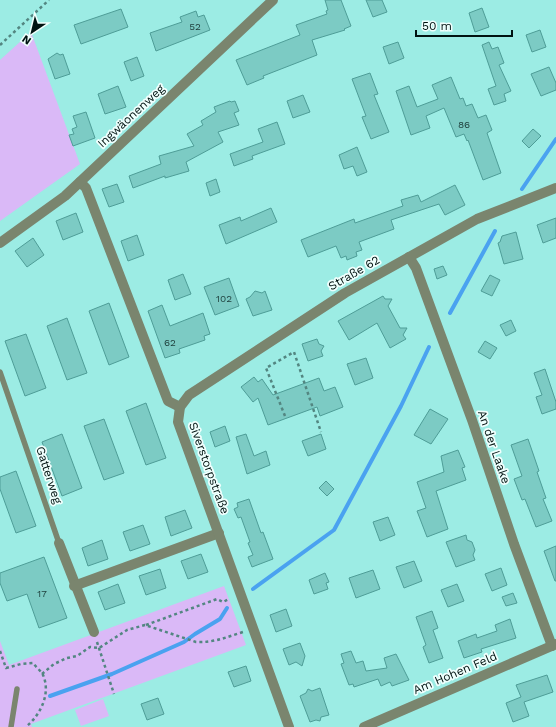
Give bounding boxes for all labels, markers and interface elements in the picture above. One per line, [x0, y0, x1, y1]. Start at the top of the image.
north arrow [12, 12, 52, 52]
scale bar [416, 12, 512, 38]
text: 50 m [422, 19, 452, 33]
house number: 52 [189, 21, 201, 32]
text: N [19, 32, 34, 47]
street label: Ingwäonenweg [95, 81, 168, 150]
house number: 86 [458, 119, 470, 130]
street label: Straße 62 [326, 253, 382, 293]
house number: 102 [216, 293, 232, 304]
house number: 62 [164, 337, 176, 348]
street label: An der Laake [475, 408, 513, 486]
street label: Siverstorpstraße [186, 420, 232, 516]
street label: Gatterweg [33, 445, 65, 506]
house number: 17 [37, 588, 47, 599]
street label: Am Hohen Feld [411, 649, 499, 697]

